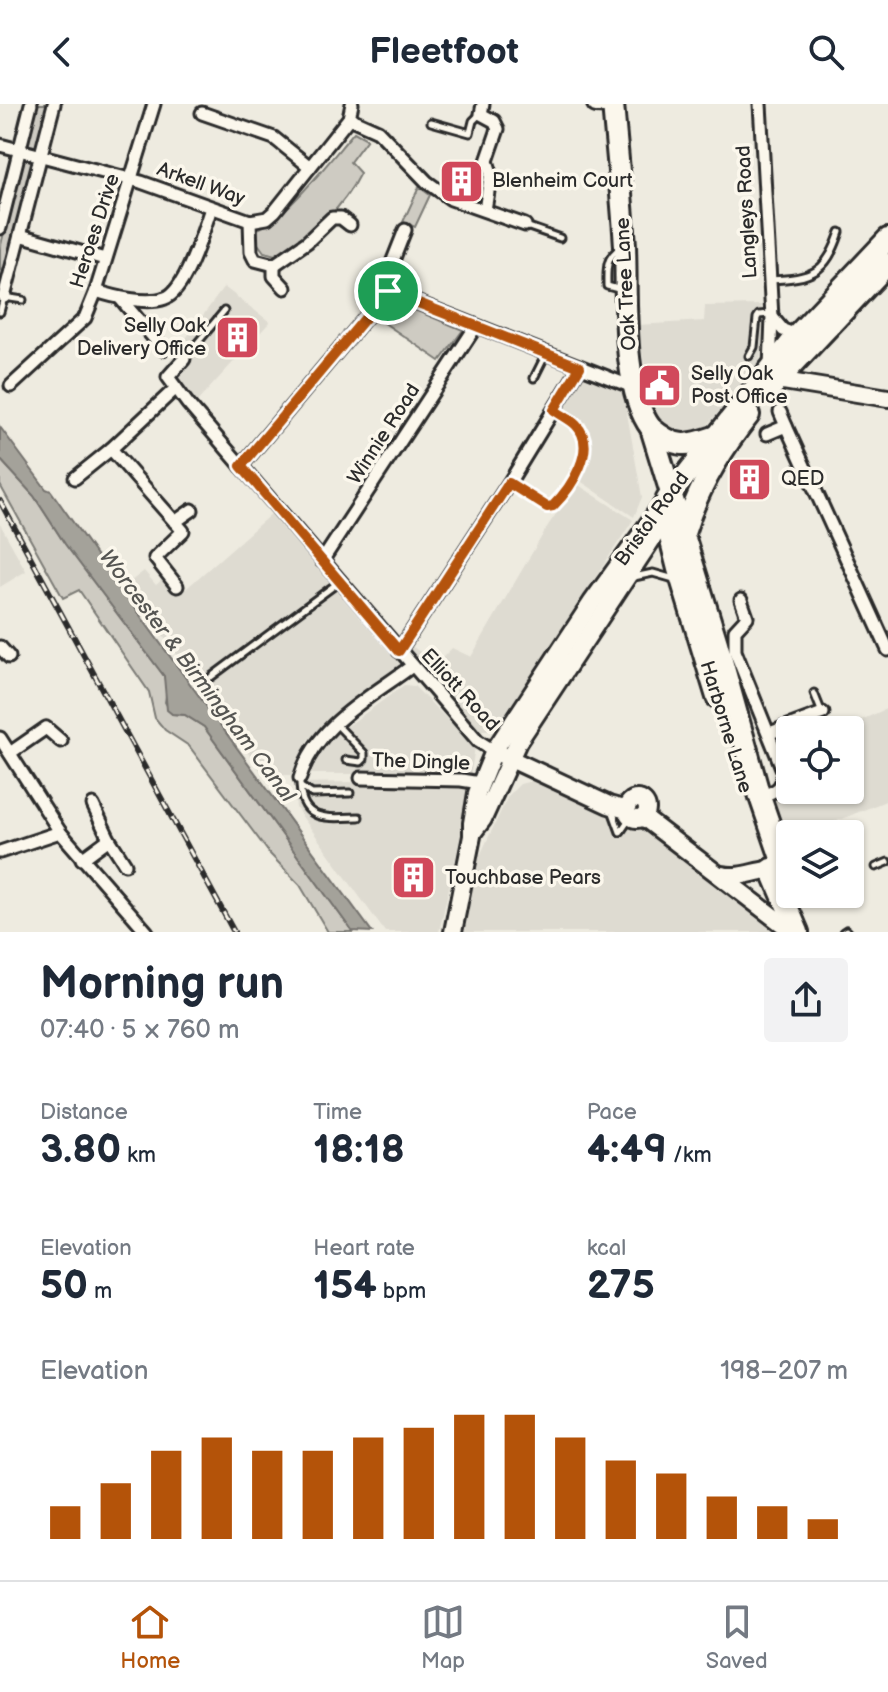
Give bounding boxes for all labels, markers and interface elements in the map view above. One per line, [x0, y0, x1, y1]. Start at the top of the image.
icon: back [40, 30, 84, 74]
icon: search [804, 30, 848, 74]
text: Fleetfoot [369, 31, 519, 74]
street label: Langleys Road [732, 145, 762, 279]
street label: Arkell Way [154, 157, 248, 211]
building icon: Blenheim Court [437, 157, 485, 205]
place label: Blenheim Court [492, 169, 633, 193]
street label: Heroes Drive [65, 171, 125, 291]
street label: Oak Tree Lane [611, 217, 641, 351]
pin [354, 257, 422, 325]
icon: arrive [366, 269, 410, 313]
building icon: Selly Oak Delivery Office [213, 313, 261, 361]
place label: Selly Oak Delivery Office [77, 314, 206, 361]
public building icon: Selly Oak Post Office [636, 362, 684, 410]
place label: Selly Oak Post Office [691, 362, 788, 409]
street label: Winnie Road [343, 379, 425, 489]
building icon: QED [726, 455, 774, 503]
street label: Bristol Road [610, 467, 694, 571]
place label: QED [781, 467, 824, 491]
water label: Worcester & Birmingham Canal [93, 544, 302, 809]
street label: Elliott Road [416, 644, 504, 736]
street label: Harborne Lane [695, 658, 758, 796]
map controls [776, 716, 864, 908]
button: locate [776, 716, 864, 804]
street label: The Dingle [372, 748, 471, 776]
button: layers [776, 820, 864, 908]
building icon: Touchbase Pears [390, 854, 438, 902]
place label: Touchbase Pears [445, 866, 601, 890]
text: Morning run [40, 958, 284, 1011]
button: share [764, 958, 848, 1042]
text: 07:40 · 5 × 760 m [40, 1015, 239, 1046]
text: Distance [40, 1099, 128, 1126]
text: Time [313, 1099, 362, 1126]
text: Pace [587, 1099, 637, 1126]
text: 3.80 [40, 1126, 121, 1174]
text: 18:18 [313, 1126, 405, 1174]
text: 4:49 [587, 1126, 667, 1174]
text: km [121, 1142, 156, 1169]
text: /km [667, 1142, 712, 1169]
text: Elevation [40, 1235, 132, 1262]
text: Heart rate [313, 1235, 415, 1262]
text: kcal [587, 1235, 626, 1262]
text: 50 [40, 1262, 88, 1310]
text: 154 [313, 1262, 377, 1310]
text: 275 [587, 1262, 655, 1310]
text: m [88, 1278, 112, 1305]
text: bpm [377, 1278, 426, 1305]
text: Elevation [40, 1356, 148, 1387]
text: 198–207 m [720, 1356, 848, 1387]
tab: Home [120, 1600, 180, 1675]
tab: Map [421, 1600, 465, 1675]
tab: Saved [706, 1600, 768, 1675]

